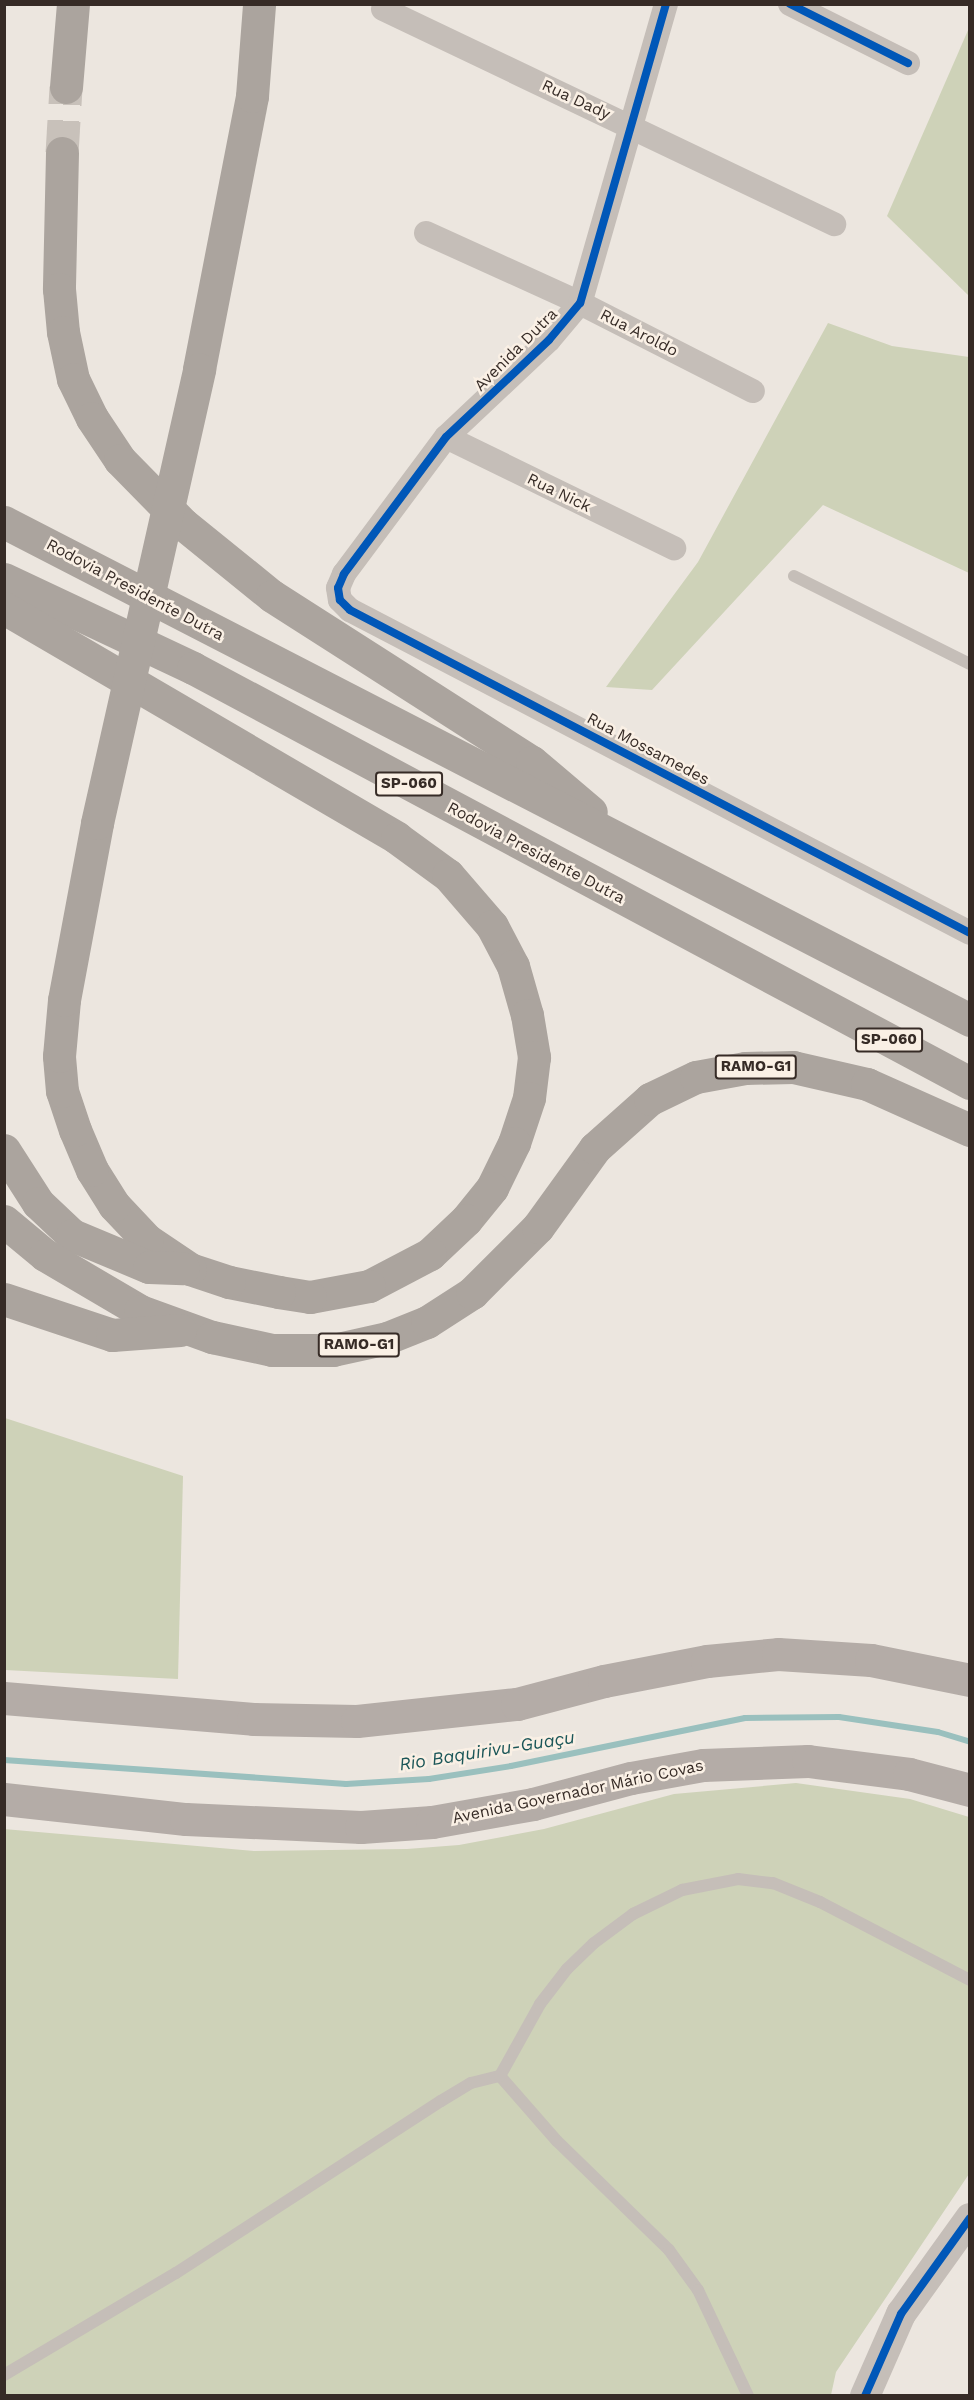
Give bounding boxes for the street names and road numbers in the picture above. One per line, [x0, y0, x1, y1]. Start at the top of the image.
street label: Rua Dady [539, 76, 613, 124]
street label: Avenida Dutra [470, 304, 562, 396]
street label: Rua Aroldo [596, 305, 682, 361]
street label: Rua Nick [524, 469, 594, 517]
street label: Rodovia Presidente Dutra [43, 535, 227, 645]
street label: Rua Mossamedes [583, 709, 713, 789]
road number: SP-060 [374, 772, 444, 796]
street label: Rodovia Presidente Dutra [444, 798, 628, 908]
road number: SP-060 [854, 1028, 924, 1052]
road number: RAMO-G1 [714, 1055, 798, 1079]
road number: RAMO-G1 [317, 1333, 401, 1357]
street label: Avenida Governador Mário Covas [450, 1756, 706, 1828]

